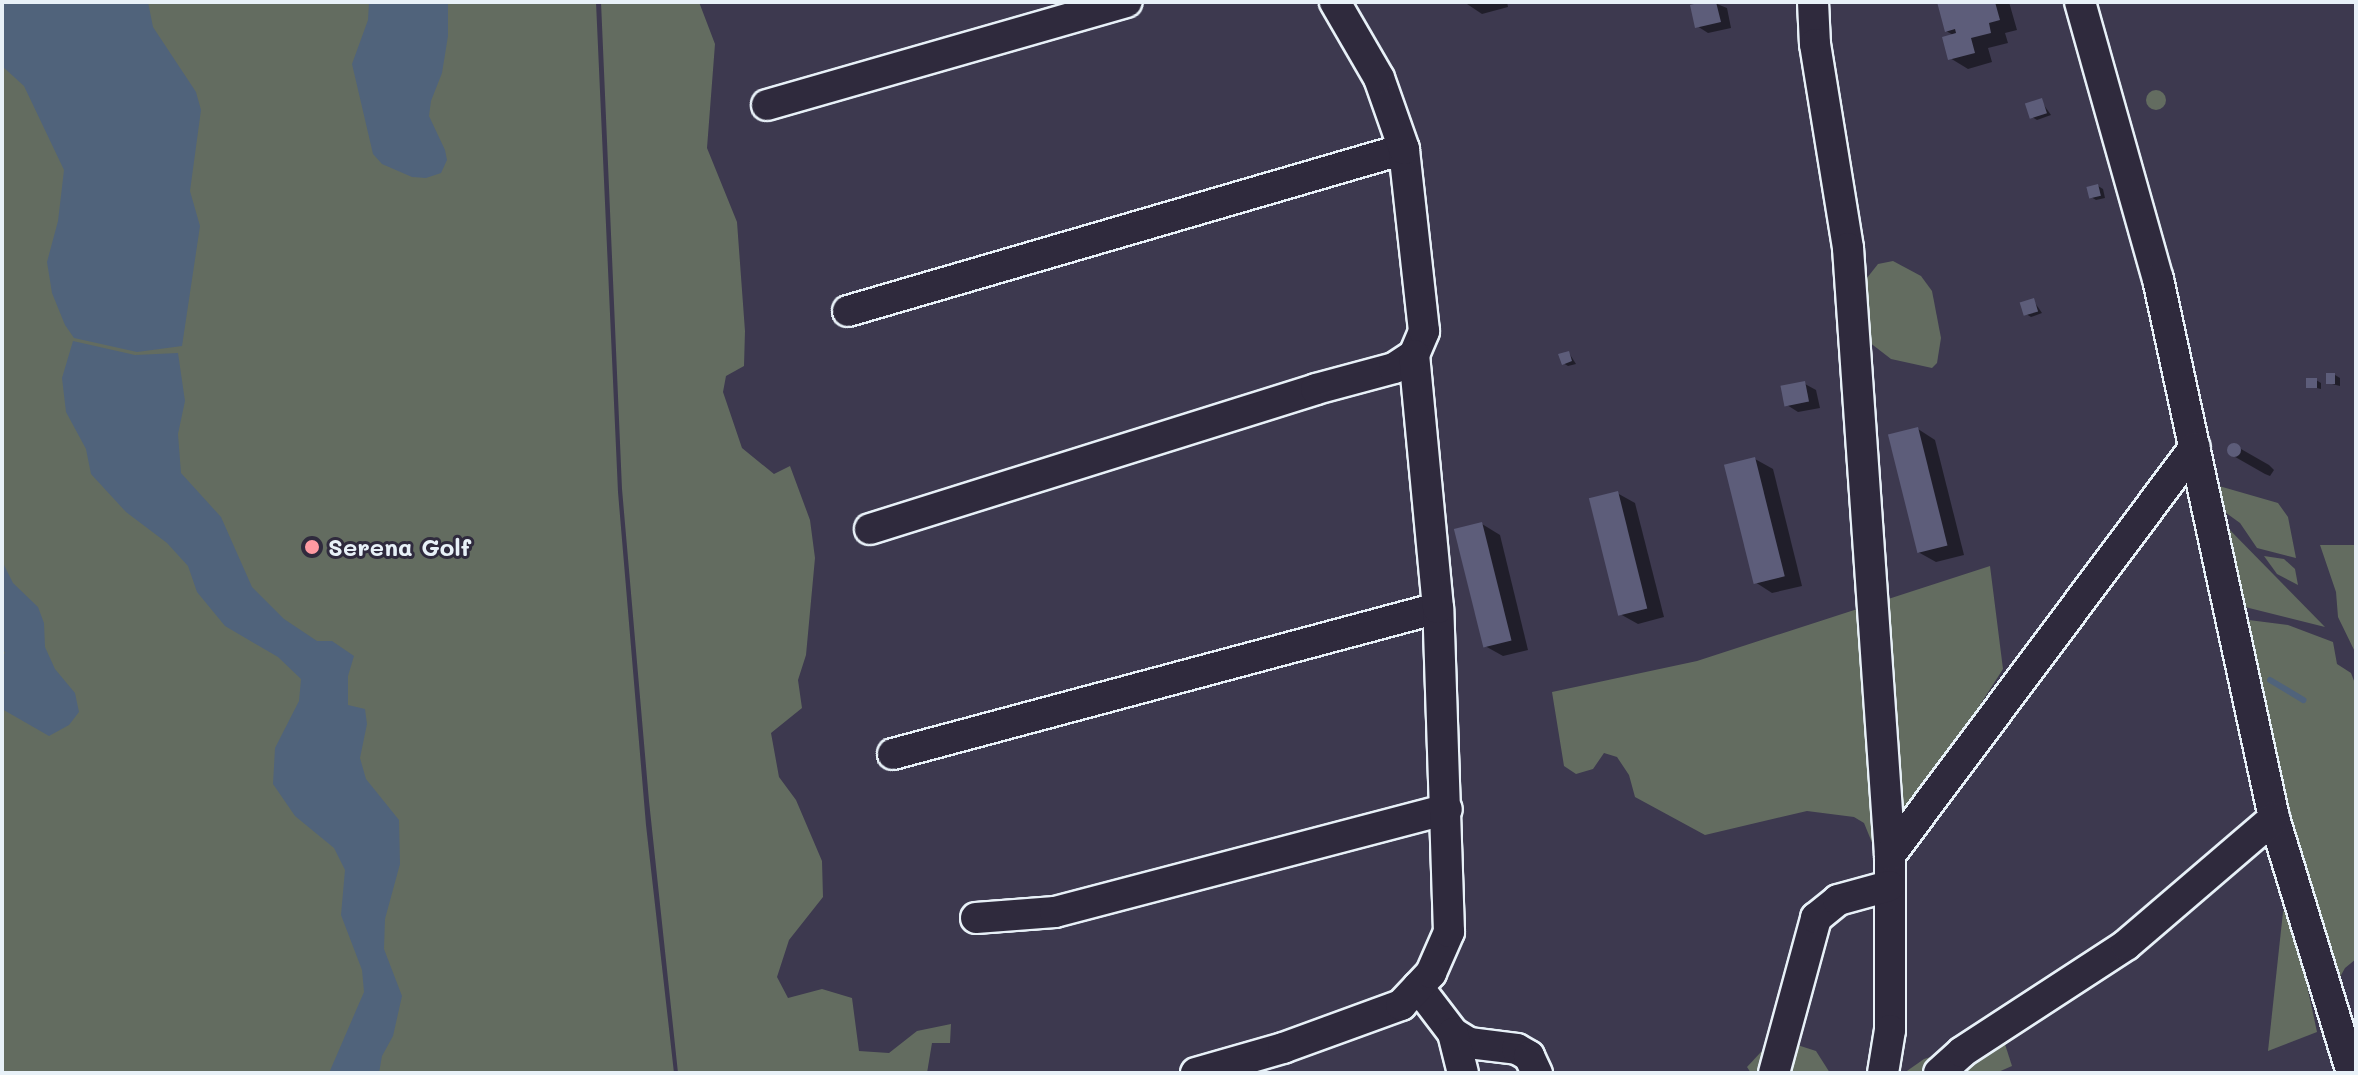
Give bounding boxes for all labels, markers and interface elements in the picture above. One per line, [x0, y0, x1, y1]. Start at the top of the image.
place label: Serena Golf [328, 533, 471, 561]
marker: Serena Golf [303, 538, 321, 556]

